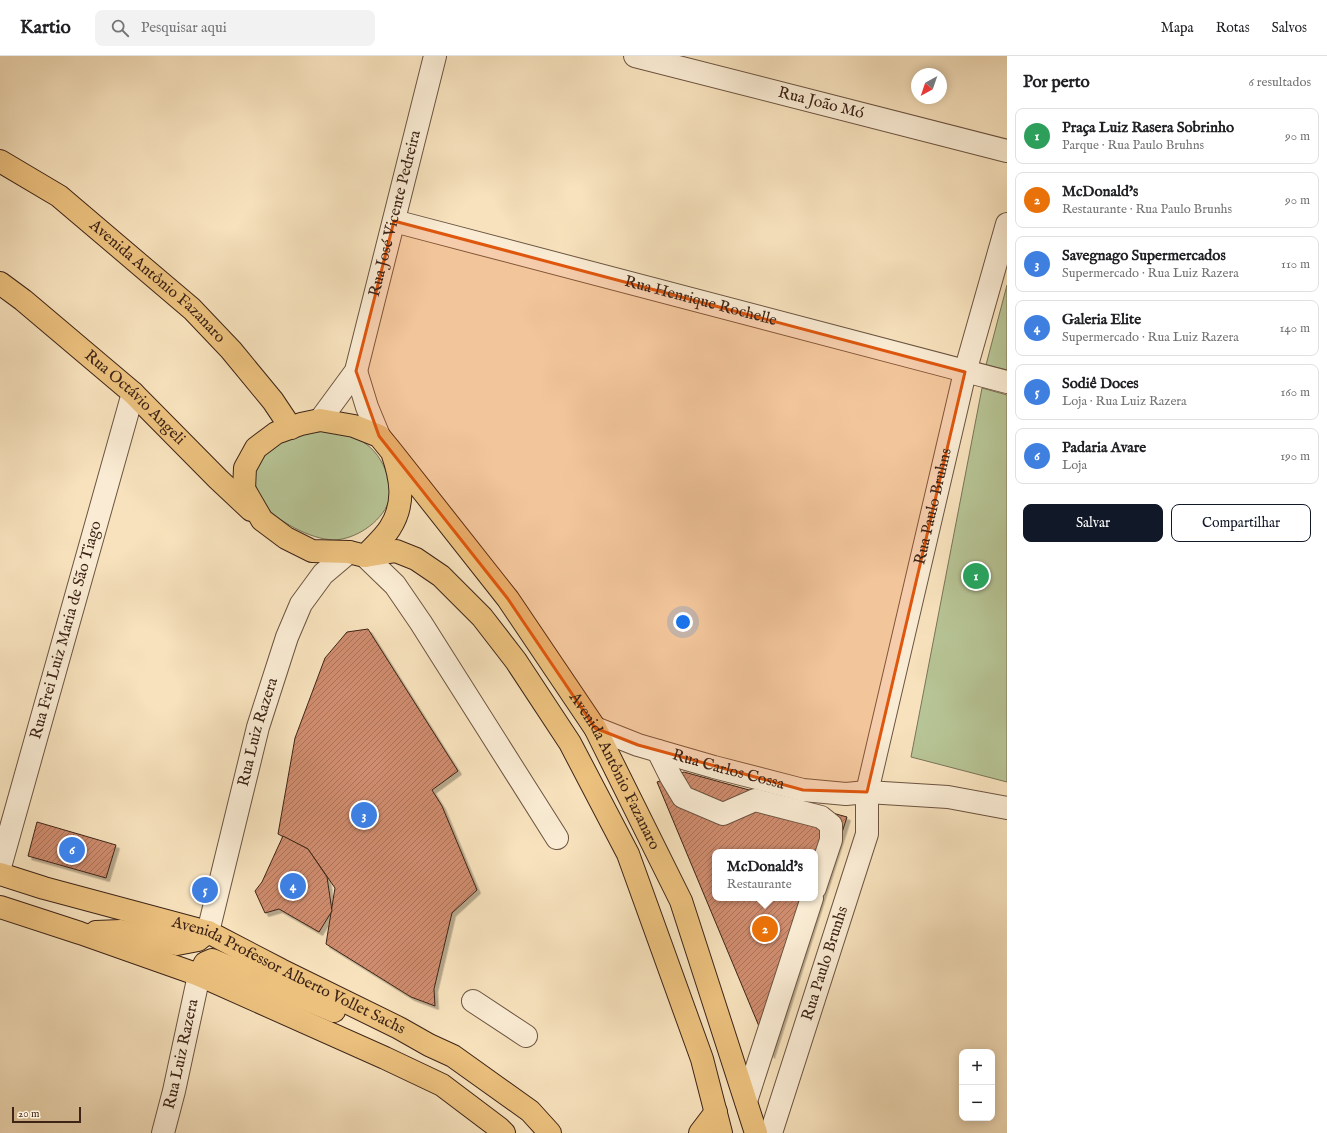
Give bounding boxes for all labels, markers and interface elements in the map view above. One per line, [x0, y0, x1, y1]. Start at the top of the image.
search box [95, 10, 375, 46]
text: Kartio [20, 16, 71, 40]
icon: search [109, 17, 131, 39]
text: Pesquisar aqui [141, 18, 227, 37]
text: Mapa [1161, 19, 1194, 37]
text: Rotas [1216, 19, 1250, 37]
text: Salvos [1272, 19, 1307, 37]
north arrow [911, 68, 947, 104]
text: Por perto [1023, 72, 1090, 93]
text: 6 resultados [1248, 74, 1311, 91]
street label: Rua João Mó [776, 83, 867, 124]
text: Praça Luiz Rasera Sobrinho [1062, 118, 1234, 137]
street label: Rua José Vicente Pedreira [365, 128, 426, 299]
text: 1 [1035, 128, 1039, 145]
text: 90 m [1285, 128, 1310, 145]
text: Parque · Rua Paulo Bruhns [1062, 137, 1204, 154]
text: McDonald's [1062, 182, 1138, 201]
text: 2 [1034, 192, 1040, 209]
text: 90 m [1285, 192, 1310, 209]
text: Restaurante · Rua Paulo Brunhs [1062, 201, 1232, 218]
street label: Avenida Antônio Fazanaro [84, 215, 230, 348]
text: Savegnago Supermercados [1062, 246, 1226, 265]
text: 3 [1035, 256, 1039, 273]
text: 110 m [1281, 256, 1310, 273]
text: Supermercado · Rua Luiz Razera [1062, 265, 1239, 282]
street label: Rua Henrique Rochelle [622, 272, 779, 331]
text: Galeria Elite [1062, 310, 1141, 329]
text: 4 [1034, 320, 1040, 337]
text: 140 m [1280, 320, 1310, 337]
text: Supermercado · Rua Luiz Razera [1062, 329, 1239, 346]
street label: Rua Octávio Angeli [80, 346, 189, 450]
text: Sodiê Doces [1062, 374, 1139, 393]
text: 5 [1035, 384, 1039, 401]
text: 160 m [1280, 384, 1310, 401]
text: Loja · Rua Luiz Razera [1062, 393, 1187, 410]
text: Padaria Avare [1062, 438, 1146, 457]
street label: Rua Paulo Bruhns [910, 446, 957, 567]
text: 6 [1034, 448, 1040, 465]
text: 190 m [1280, 448, 1310, 465]
text: Loja [1062, 457, 1087, 474]
button: Salvar [1023, 504, 1163, 542]
button: Compartilhar [1171, 504, 1311, 542]
street label: Rua Frei Luiz Maria de São Tiago [26, 518, 107, 742]
pin: 1 [963, 561, 989, 591]
your location [673, 612, 693, 632]
street label: Rua Luiz Razera [234, 675, 283, 789]
street label: Avenida Antônio Fazanaro [563, 688, 664, 854]
street label: Rua Carlos Cossa [670, 745, 787, 795]
pin: 3 [351, 800, 377, 830]
pin: 6 [59, 835, 85, 865]
popup [712, 849, 818, 901]
text: McDonald's [727, 857, 803, 876]
pin: 4 [280, 871, 306, 901]
pin: 5 [192, 875, 218, 905]
text: Restaurante [727, 876, 792, 893]
street label: Rua Paulo Brunhs [798, 903, 853, 1023]
street label: Avenida Professor Alberto Vollet Sachs [168, 912, 409, 1040]
pin: 2 [752, 914, 778, 944]
street label: Rua Luiz Razera [160, 997, 204, 1111]
map controls [959, 1049, 995, 1121]
button: + [959, 1049, 995, 1085]
button: − [959, 1085, 995, 1121]
scale bar [12, 1105, 81, 1124]
text: 20 m [18, 1107, 39, 1121]

